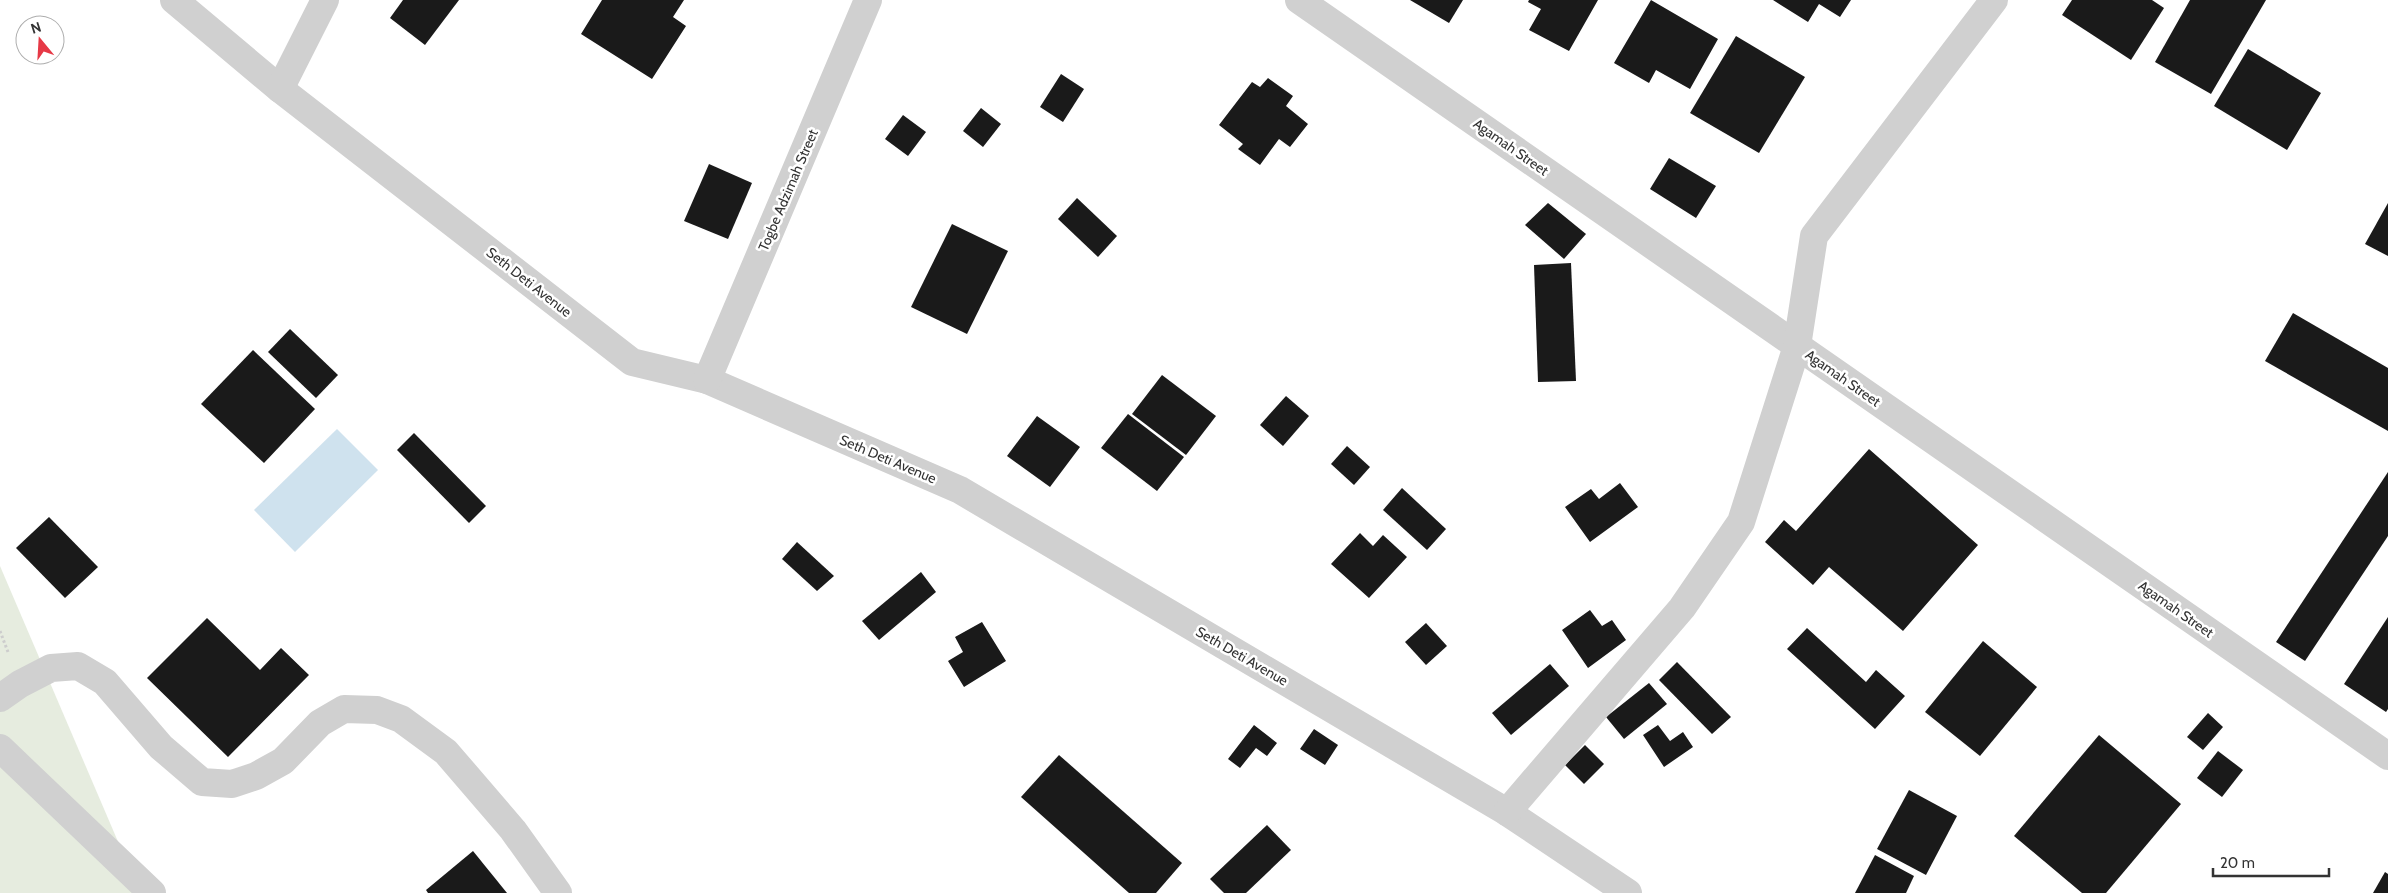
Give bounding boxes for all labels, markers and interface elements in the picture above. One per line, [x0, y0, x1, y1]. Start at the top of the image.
north arrow [15, 15, 65, 65]
text: N [28, 18, 43, 38]
street label: Agamah Street [1470, 114, 1552, 180]
street label: Togbe Adzimah Street [754, 126, 822, 254]
street label: Seth Deti Avenue [483, 243, 575, 321]
street label: Agamah Street [1802, 345, 1884, 411]
street label: Seth Deti Avenue [837, 431, 939, 487]
street label: Agamah Street [2135, 576, 2217, 642]
street label: Seth Deti Avenue [1193, 622, 1291, 690]
scale bar [2213, 846, 2329, 878]
text: 20 m [2220, 854, 2255, 872]

